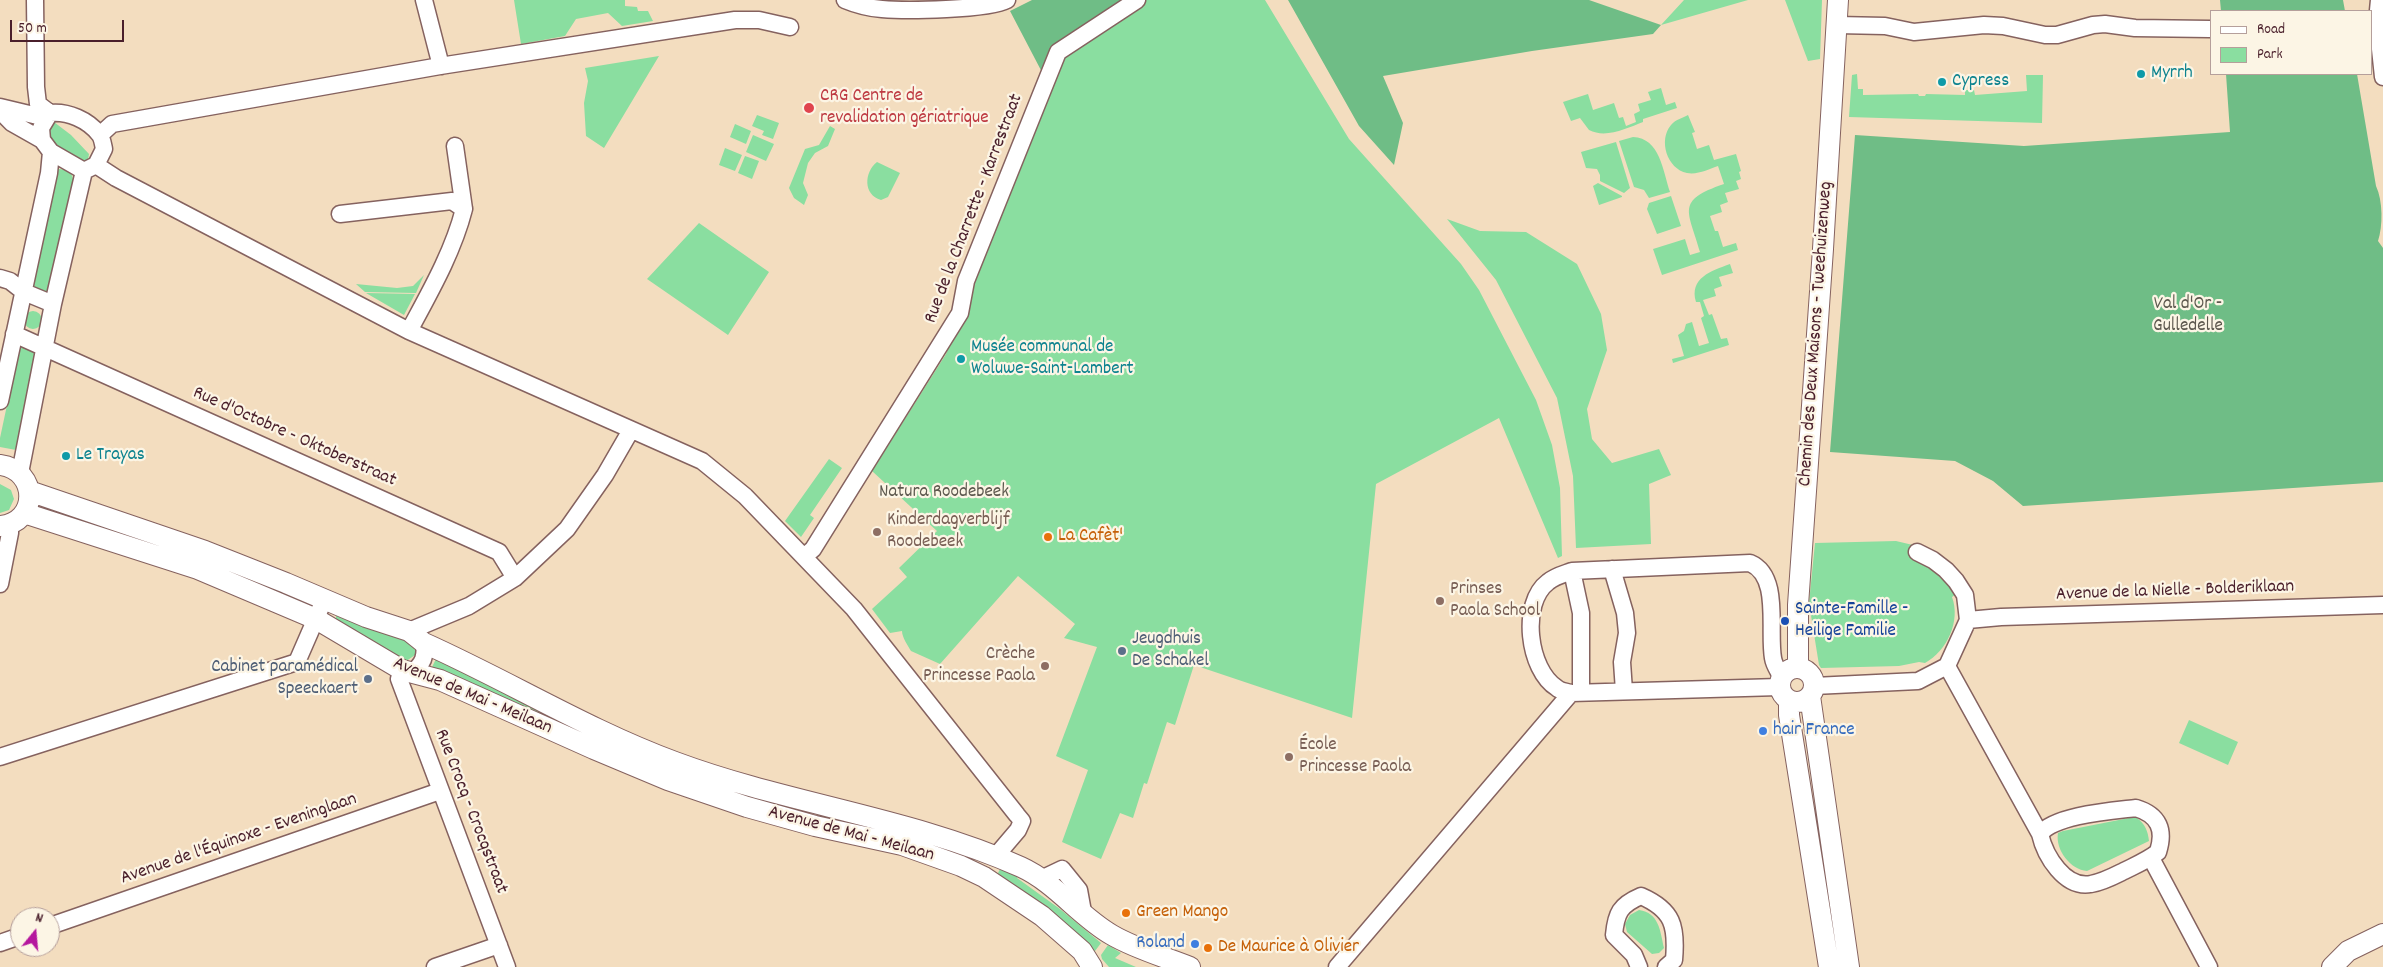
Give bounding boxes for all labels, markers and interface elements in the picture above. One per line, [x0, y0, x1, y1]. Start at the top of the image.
scale bar [12, 10, 126, 42]
legend [2210, 10, 2373, 75]
text: 50 m [18, 18, 47, 40]
text: Road [2257, 19, 2285, 41]
text: Park [2257, 44, 2283, 66]
place label: Myrrh [2151, 63, 2193, 85]
marker: Myrrh [2135, 68, 2147, 80]
place label: Cypress [1952, 71, 2009, 93]
marker: Cypress [1936, 76, 1948, 88]
place label: CRG Centre de revalidation gériatrique [820, 86, 989, 130]
street label: Rue de la Charrette - Karrestraat [921, 91, 1029, 327]
marker: CRG Centre de revalidation gériatrique [802, 101, 816, 115]
street label: Chemin des Deux Maisons - Tweehuizenweg [1795, 181, 1839, 487]
park label: Val d'Or - Gulledelle [2153, 294, 2223, 338]
place label: Musée communal de Woluwe-Saint-Lambert [971, 337, 1134, 381]
marker: Musée communal de Woluwe-Saint-Lambert [955, 353, 967, 365]
street label: Rue d'Octobre - Oktoberstraat [189, 383, 399, 493]
place label: Le Trayas [76, 445, 145, 467]
marker: Le Trayas [60, 450, 72, 462]
park label: Natura Roodebeek [879, 482, 1009, 504]
place label: Kinderdagverblijf Roodebeek [887, 510, 1010, 554]
marker: Kinderdagverblijf Roodebeek [871, 526, 883, 538]
place label: La Cafèt' [1058, 526, 1123, 548]
marker: La Cafèt' [1042, 531, 1054, 543]
street label: Avenue de la Nielle - Bolderiklaan [2056, 576, 2294, 608]
place label: Prinses Paola School [1450, 579, 1540, 623]
marker: Prinses Paola School [1434, 595, 1446, 607]
place label: Sainte-Famille - Heilige Familie [1795, 599, 1909, 643]
marker: Sainte-Famille - Heilige Familie [1779, 615, 1791, 627]
place label: Jeugdhuis De Schakel [1132, 629, 1209, 673]
place label: Crèche Princesse Paola [923, 644, 1035, 688]
marker: Jeugdhuis De Schakel [1116, 645, 1128, 657]
street label: Avenue de Mai - Meilaan [389, 653, 555, 741]
place label: Cabinet paramédical Speeckaert [211, 657, 358, 701]
marker: Crèche Princesse Paola [1039, 660, 1051, 672]
marker: Cabinet paramédical Speeckaert [362, 673, 374, 685]
place label: hair France [1773, 720, 1855, 742]
marker: hair France [1757, 725, 1769, 737]
street label: Rue Crocq - Crocqstraat [428, 727, 512, 897]
place label: École Princesse Paola [1299, 735, 1411, 779]
marker: École Princesse Paola [1283, 751, 1295, 763]
street label: Avenue de l'Équinoxe - Eveninglaan [118, 789, 360, 891]
street label: Avenue de Mai - Meilaan [766, 802, 936, 868]
place label: Green Mango [1136, 902, 1228, 924]
north arrow [10, 907, 60, 957]
marker: Green Mango [1120, 907, 1132, 919]
text: N [33, 908, 45, 929]
place label: Roland [1136, 933, 1185, 955]
place label: De Maurice à Olivier [1218, 937, 1359, 959]
marker: Roland [1189, 938, 1201, 950]
marker: De Maurice à Olivier [1202, 942, 1214, 954]

